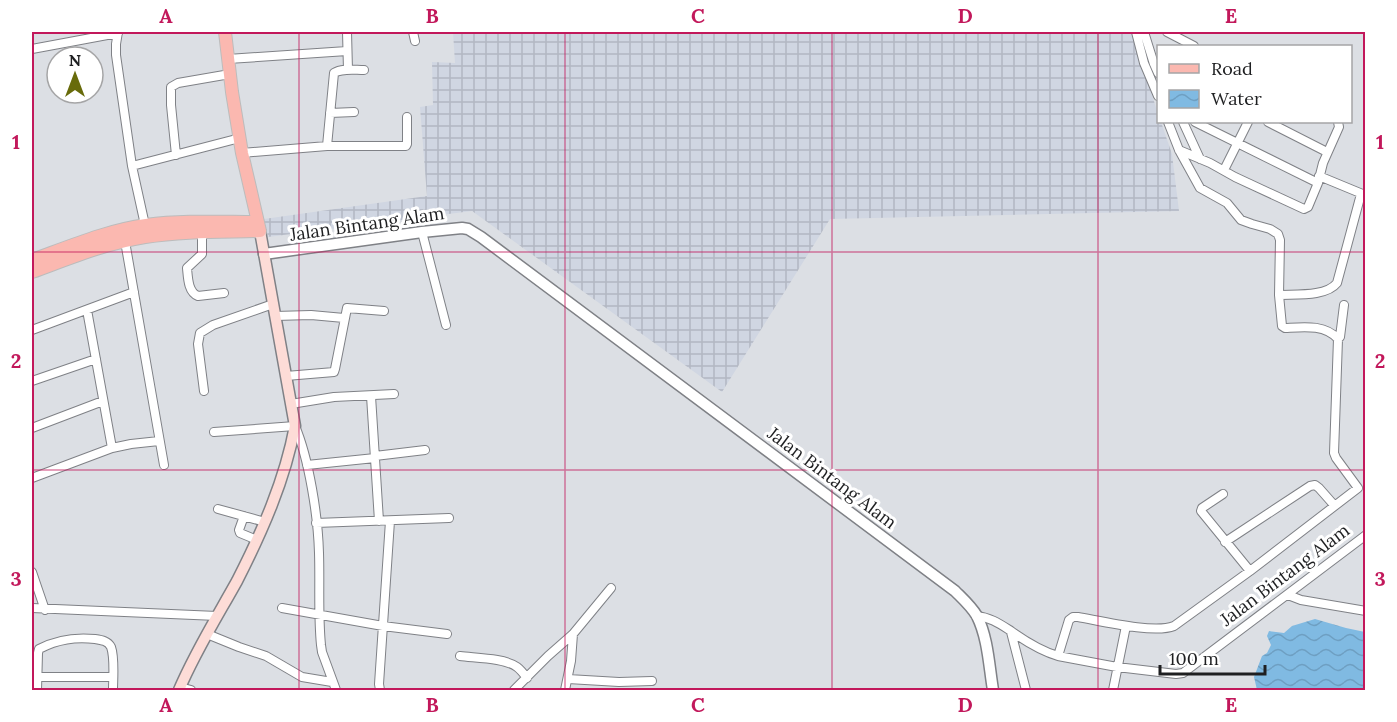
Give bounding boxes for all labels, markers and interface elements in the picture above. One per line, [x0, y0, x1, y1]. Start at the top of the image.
text: A [159, 3, 173, 28]
text: B [425, 3, 439, 28]
text: C [691, 3, 705, 28]
text: D [957, 3, 973, 28]
text: E [1225, 3, 1237, 28]
north arrow [45, 45, 105, 105]
legend [1157, 45, 1352, 123]
text: N [69, 50, 81, 70]
text: Road [1211, 57, 1253, 80]
text: Water [1211, 87, 1262, 110]
text: 1 [12, 129, 20, 154]
text: 1 [1376, 129, 1384, 154]
street label: Jalan Bintang Alam [287, 201, 446, 246]
text: 2 [11, 348, 21, 373]
text: 2 [1375, 348, 1385, 373]
street label: Jalan Bintang Alam [762, 421, 901, 534]
street label: Jalan Bintang Alam [1215, 519, 1354, 631]
text: 3 [10, 566, 22, 591]
text: 3 [1374, 566, 1386, 591]
scale bar [1160, 638, 1265, 676]
text: 100 m [1169, 647, 1219, 670]
text: A [159, 692, 173, 717]
text: B [425, 692, 439, 717]
text: C [691, 692, 705, 717]
text: D [957, 692, 973, 717]
text: E [1225, 692, 1237, 717]

